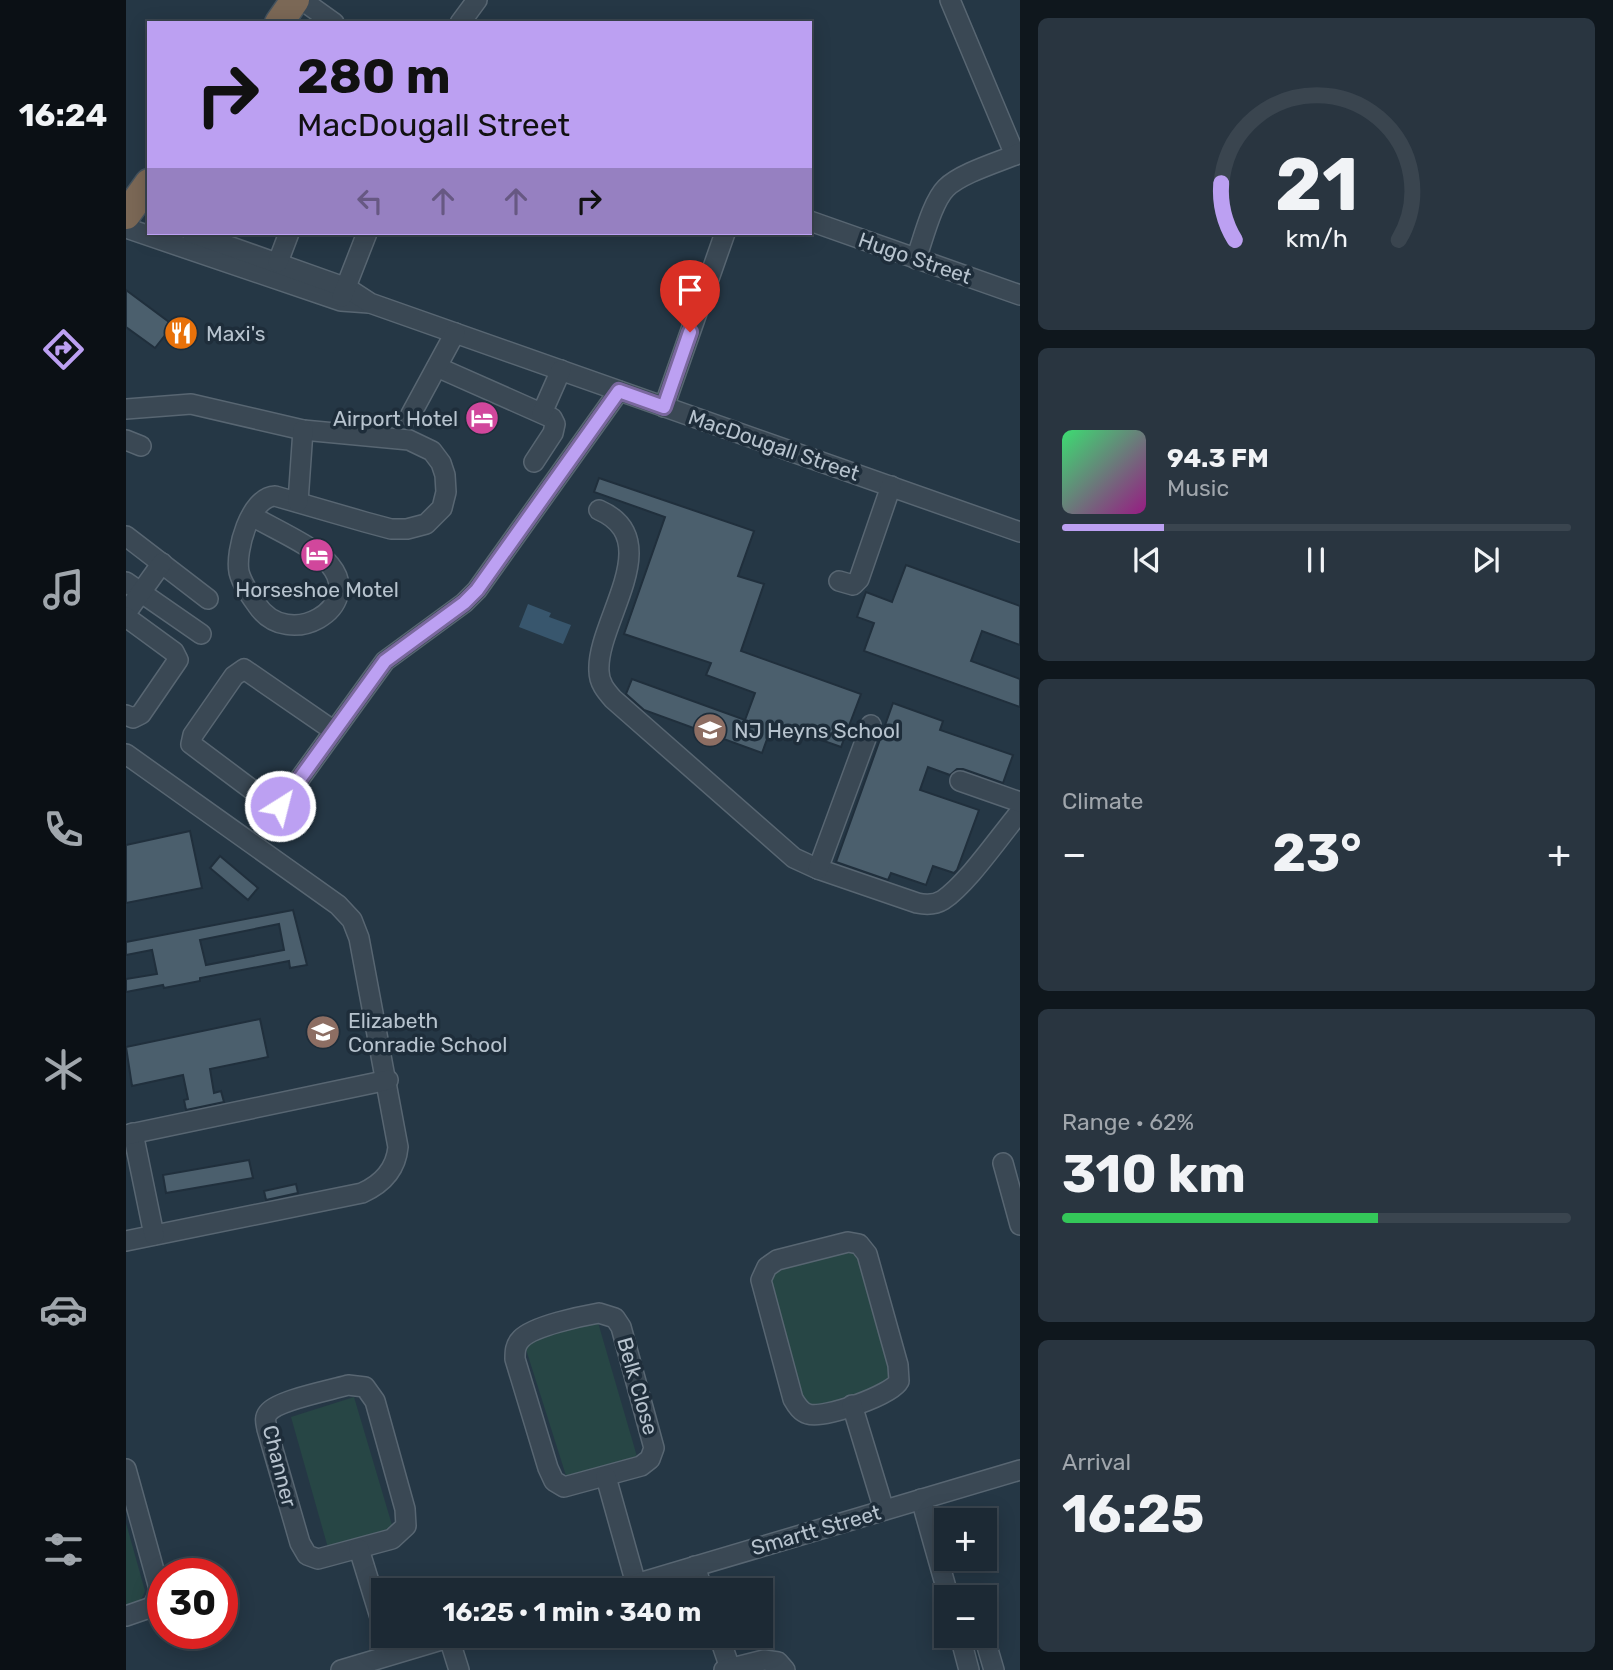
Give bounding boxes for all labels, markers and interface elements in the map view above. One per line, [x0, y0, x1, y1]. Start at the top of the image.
text: 280 m [297, 47, 451, 105]
icon: right [182, 49, 273, 140]
text: 16:24 [19, 96, 107, 134]
text: MacDougall Street [297, 106, 570, 144]
text: 21 [1275, 143, 1358, 229]
icon: left [351, 182, 389, 220]
icon: ahead [424, 182, 462, 220]
icon: ahead [497, 182, 535, 220]
icon: right [570, 182, 608, 220]
text: km/h [1285, 224, 1348, 253]
street label: Hugo Street [855, 227, 975, 289]
pin [660, 260, 720, 332]
icon: arrive [671, 271, 709, 309]
restaurant icon: Maxi's [162, 314, 200, 352]
place label: Maxi's [206, 321, 266, 346]
icon: directions [39, 325, 88, 374]
hotel icon: Airport Hotel [463, 399, 501, 437]
street label: MacDougall Street [685, 404, 863, 486]
place label: Airport Hotel [333, 406, 458, 431]
text: 94.3 FM [1167, 443, 1269, 474]
text: Music [1167, 474, 1229, 502]
hotel icon: Horseshoe Motel [298, 536, 336, 574]
icon: previous [1128, 541, 1166, 579]
icon: pause [1297, 541, 1335, 579]
icon: next [1467, 541, 1505, 579]
icon: music [39, 565, 88, 614]
place label: Horseshoe Motel [235, 577, 399, 602]
school or university icon: NJ Heyns School [691, 711, 729, 749]
place label: NJ Heyns School [734, 718, 900, 743]
position arrow [243, 769, 317, 843]
text: Climate [1062, 787, 1143, 815]
icon: phone [39, 805, 88, 854]
text: 23° [1272, 822, 1362, 884]
text: − [1062, 831, 1087, 877]
text: + [1547, 831, 1571, 877]
place label: Elizabeth Conradie School [348, 1008, 507, 1057]
school or university icon: Elizabeth Conradie School [304, 1013, 342, 1051]
icon: climate [39, 1045, 88, 1094]
text: Range · 62% [1062, 1108, 1194, 1136]
text: 310 km [1062, 1143, 1246, 1205]
icon: car [39, 1285, 88, 1334]
street label: Belk Close [612, 1334, 664, 1438]
street label: Channer [258, 1422, 302, 1510]
text: Arrival [1062, 1448, 1131, 1476]
text: 16:25 [1062, 1483, 1204, 1545]
street label: Smartt Street [748, 1500, 884, 1560]
map controls [934, 1508, 997, 1648]
button: + [934, 1508, 997, 1571]
icon: filters [39, 1525, 88, 1574]
speed limit sign: 30 [147, 1558, 238, 1649]
button: − [934, 1585, 997, 1648]
text: 16:25 · 1 min · 340 m [443, 1597, 701, 1628]

